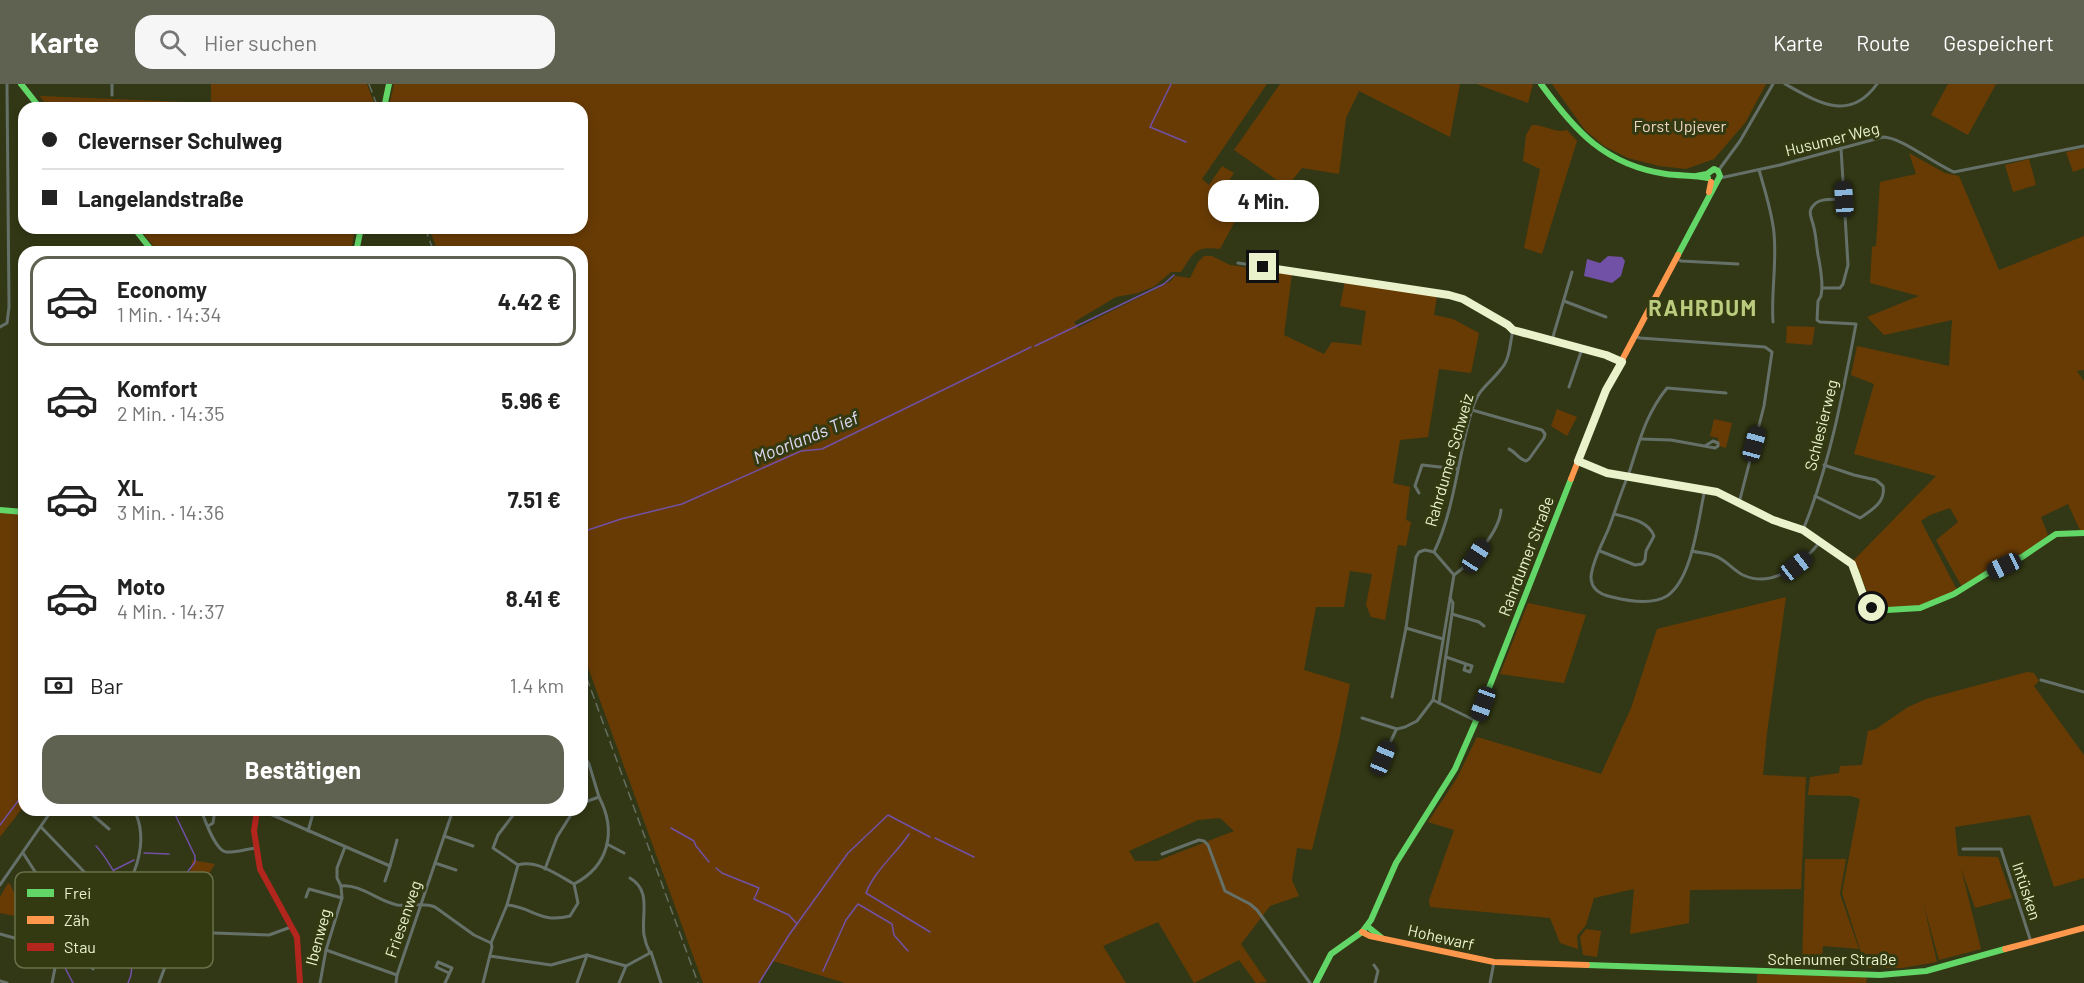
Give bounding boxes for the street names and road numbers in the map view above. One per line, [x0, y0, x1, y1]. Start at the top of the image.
street label: Husumer Weg [1783, 118, 1881, 159]
street label: Schlesierweg [1800, 377, 1841, 472]
street label: Rahrdumer Schweiz [1420, 391, 1477, 529]
street label: Rahrdumer Straße [1494, 493, 1557, 618]
street label: Intüsken [2009, 859, 2046, 922]
street label: Friesenweg [380, 878, 425, 960]
street label: Ibenweg [301, 906, 334, 967]
street label: Hohewarf [1406, 920, 1476, 953]
street label: Schenumer Straße [1767, 949, 1897, 968]

